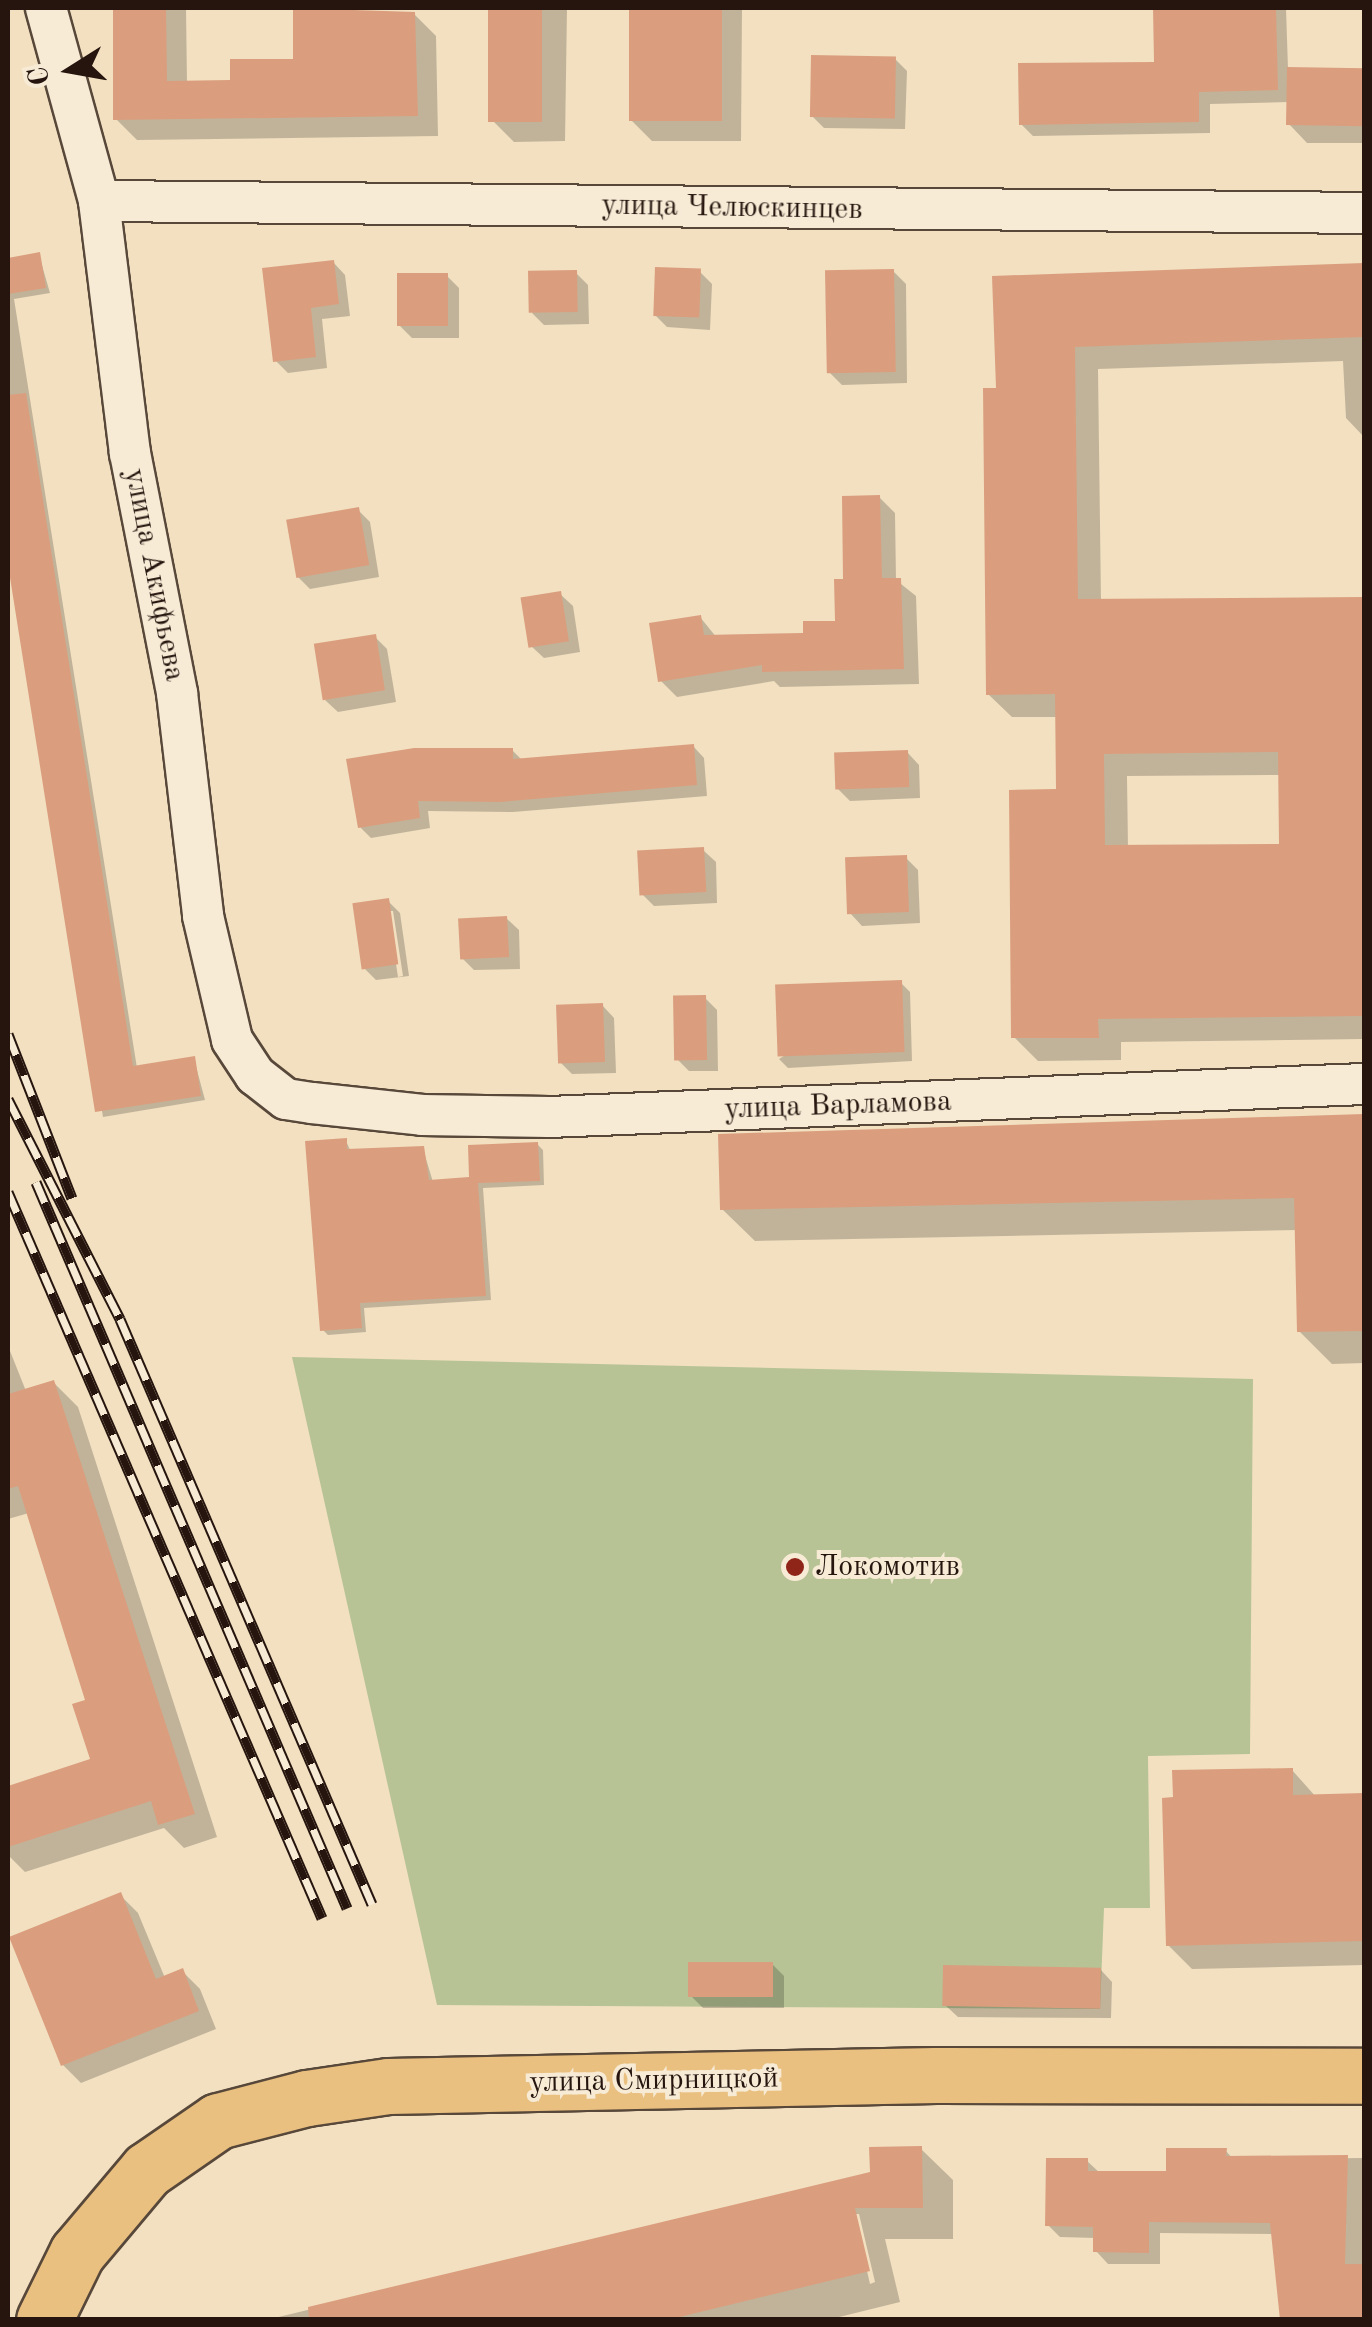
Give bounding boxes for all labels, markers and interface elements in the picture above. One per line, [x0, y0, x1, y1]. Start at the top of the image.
north arrow [20, 20, 120, 120]
text: С [25, 64, 56, 87]
street label: улица Челюскинцев [601, 188, 863, 228]
street label: улица Акифьева [116, 465, 192, 685]
street label: улица Варламова [724, 1084, 952, 1128]
place label: Локомотив [815, 1549, 960, 1585]
marker: Локомотив [784, 1556, 806, 1578]
street label: улица Смирницкой [529, 2061, 779, 2101]

